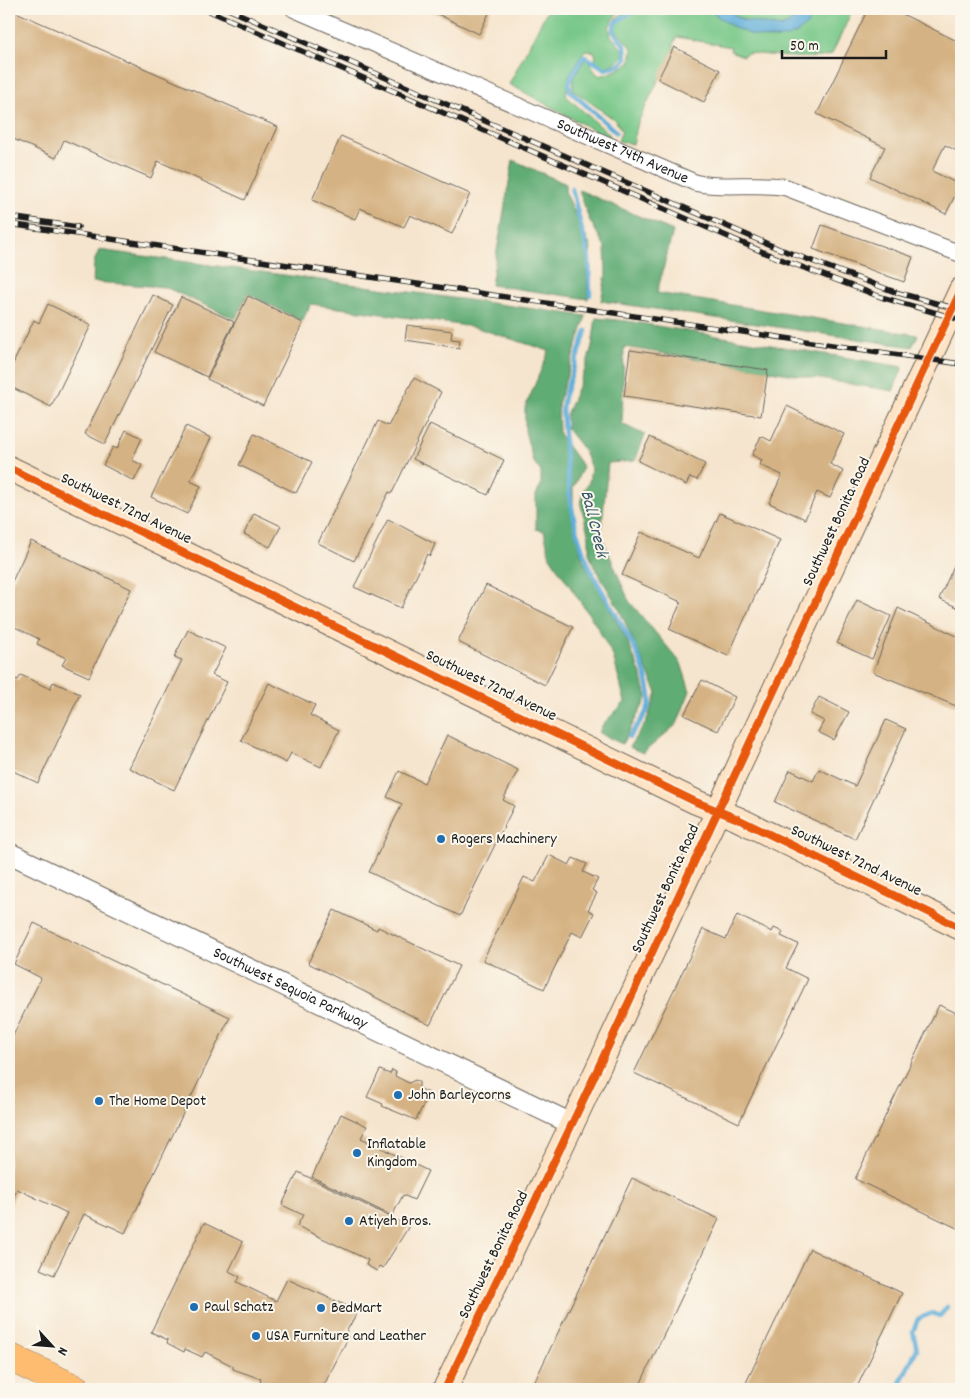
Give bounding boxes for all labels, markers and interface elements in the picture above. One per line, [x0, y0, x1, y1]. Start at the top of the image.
scale bar [782, 28, 886, 60]
text: 50 m [790, 36, 819, 58]
street label: Southwest 74th Avenue [553, 113, 692, 190]
street label: Southwest Bonita Road [797, 454, 877, 590]
street label: Southwest 72nd Avenue [57, 467, 195, 551]
water label: Ball Creek [573, 488, 614, 562]
street label: Southwest 72nd Avenue [422, 644, 560, 728]
street label: Southwest 72nd Avenue [787, 819, 925, 903]
street label: Southwest Bonita Road [626, 821, 706, 957]
place label: Rogers Machinery [451, 828, 557, 851]
marker: Rogers Machinery [435, 833, 447, 845]
street label: Southwest Sequoia Parkway [209, 941, 372, 1036]
place label: John Barleycorns [408, 1084, 512, 1107]
marker: John Barleycorns [392, 1089, 404, 1101]
place label: The Home Depot [109, 1090, 206, 1113]
marker: The Home Depot [93, 1095, 105, 1107]
place label: Inflatable Kingdom [367, 1133, 426, 1174]
marker: Inflatable Kingdom [351, 1147, 363, 1159]
street label: Southwest Bonita Road [453, 1187, 535, 1323]
place label: Atiyeh Bros. [359, 1210, 431, 1233]
marker: Atiyeh Bros. [343, 1215, 355, 1227]
place label: Paul Schatz [204, 1296, 273, 1319]
place label: BedMart [331, 1297, 382, 1320]
marker: Paul Schatz [188, 1301, 200, 1313]
marker: BedMart [315, 1302, 327, 1314]
north arrow [28, 1320, 78, 1370]
place label: USA Furniture and Leather [266, 1325, 426, 1348]
marker: USA Furniture and Leather [250, 1330, 262, 1342]
text: N [51, 1343, 72, 1358]

